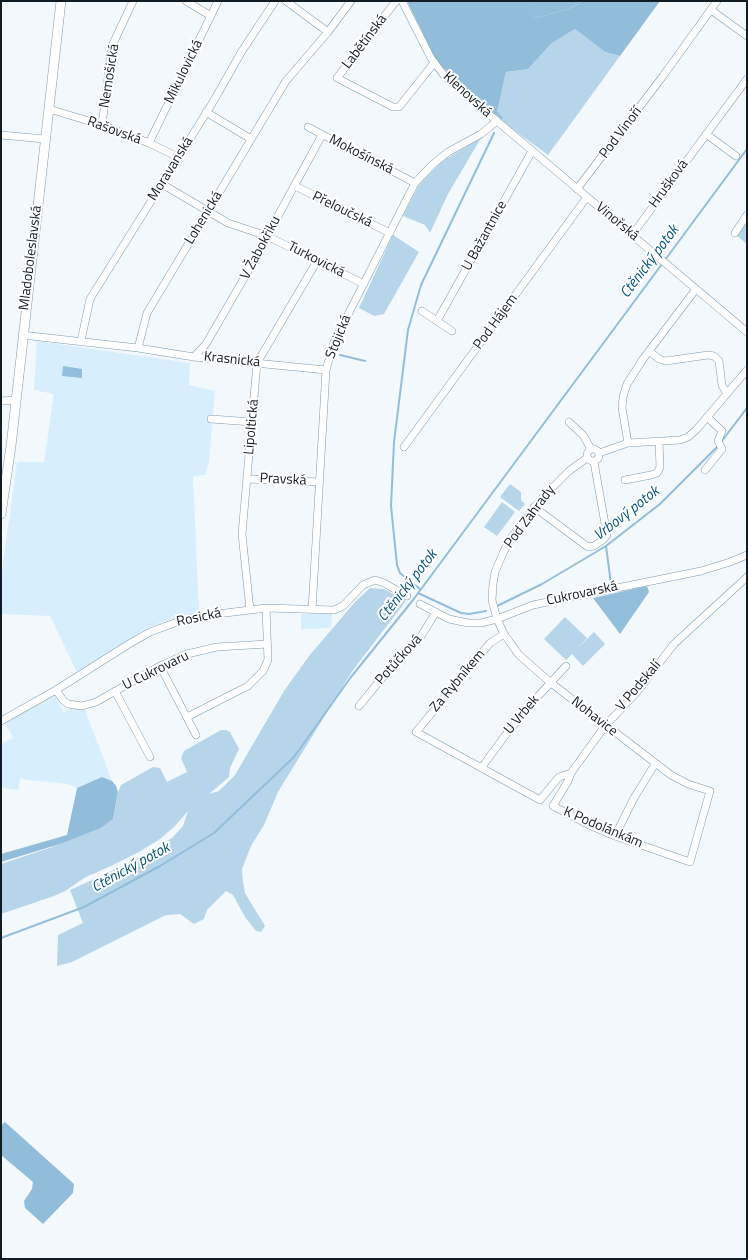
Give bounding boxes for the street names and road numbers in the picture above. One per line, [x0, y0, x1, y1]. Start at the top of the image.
street label: Labětínská [339, 11, 391, 73]
street label: Mikulovická [161, 37, 207, 107]
street label: Nemošická [97, 43, 123, 109]
street label: Klenovská [439, 69, 495, 121]
street label: Pod Vinoří [596, 104, 646, 162]
street label: Rašovská [85, 113, 143, 149]
street label: Mokošínská [326, 132, 396, 178]
street label: Moravanská [145, 134, 197, 204]
street label: Hrušková [646, 157, 692, 211]
street label: Lohenická [182, 188, 226, 248]
street label: Přeloučská [309, 188, 375, 232]
street label: U Bažantnice [459, 198, 511, 274]
street label: Vinořská [592, 199, 642, 245]
street label: Mladoboleslavská [16, 205, 46, 311]
street label: V Žabokřiku [237, 213, 285, 283]
street label: Turkovická [285, 238, 347, 282]
street label: Pod Hájem [470, 291, 522, 353]
street label: Stojická [323, 313, 355, 361]
street label: Krasnická [203, 349, 261, 371]
street label: Lipoltická [241, 399, 263, 455]
street label: Pravská [259, 470, 307, 490]
street label: Pod Zahrady [501, 482, 559, 552]
street label: Cukrovarská [545, 578, 619, 610]
street label: Rosická [175, 605, 223, 631]
street label: Potůčková [372, 632, 426, 688]
street label: Za Rybníkem [427, 646, 489, 716]
street label: U Cukrovaru [120, 648, 192, 694]
street label: V Podskalí [613, 657, 665, 715]
street label: U Vrbek [501, 692, 543, 738]
street label: Nohavice [567, 694, 621, 740]
street label: K Podolánkám [561, 804, 645, 852]

